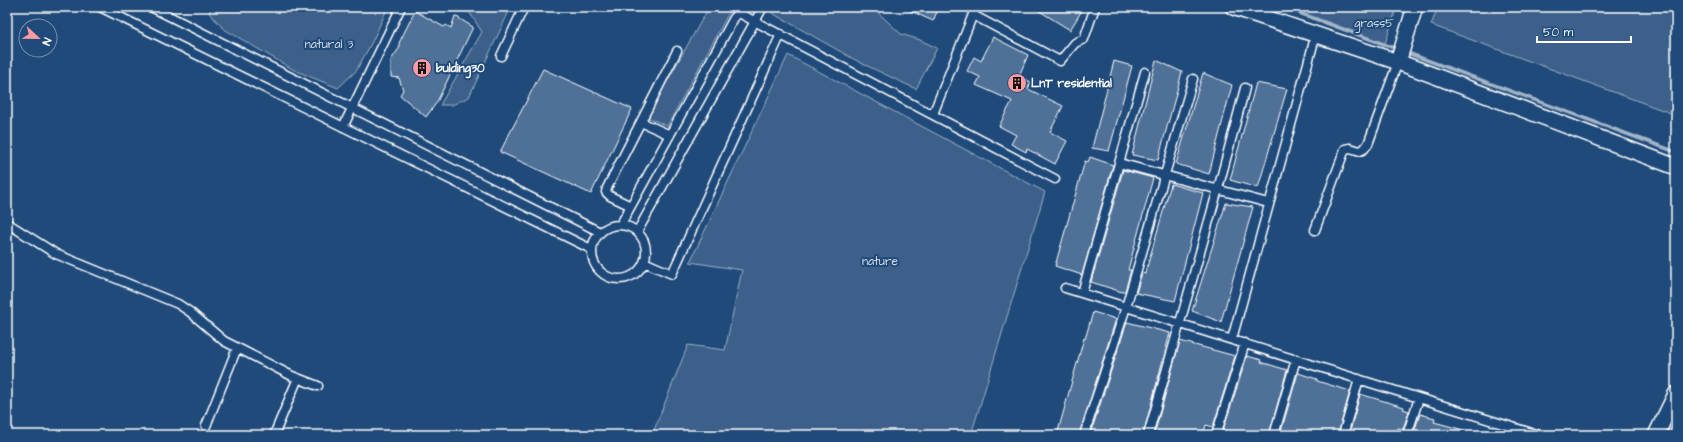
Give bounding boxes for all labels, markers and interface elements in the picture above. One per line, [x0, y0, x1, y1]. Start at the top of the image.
park label: grass5 [1354, 15, 1394, 33]
north arrow [18, 18, 58, 58]
scale bar [1537, 18, 1631, 44]
text: 50 m [1543, 24, 1574, 41]
text: N [39, 36, 55, 48]
park label: natural 3 [305, 36, 353, 53]
building icon: bulding30 [411, 57, 433, 79]
place label: bulding30 [436, 60, 485, 79]
building icon: LnT residential [1006, 72, 1028, 94]
place label: LnT residential [1031, 75, 1112, 92]
park label: nature [862, 253, 899, 270]

